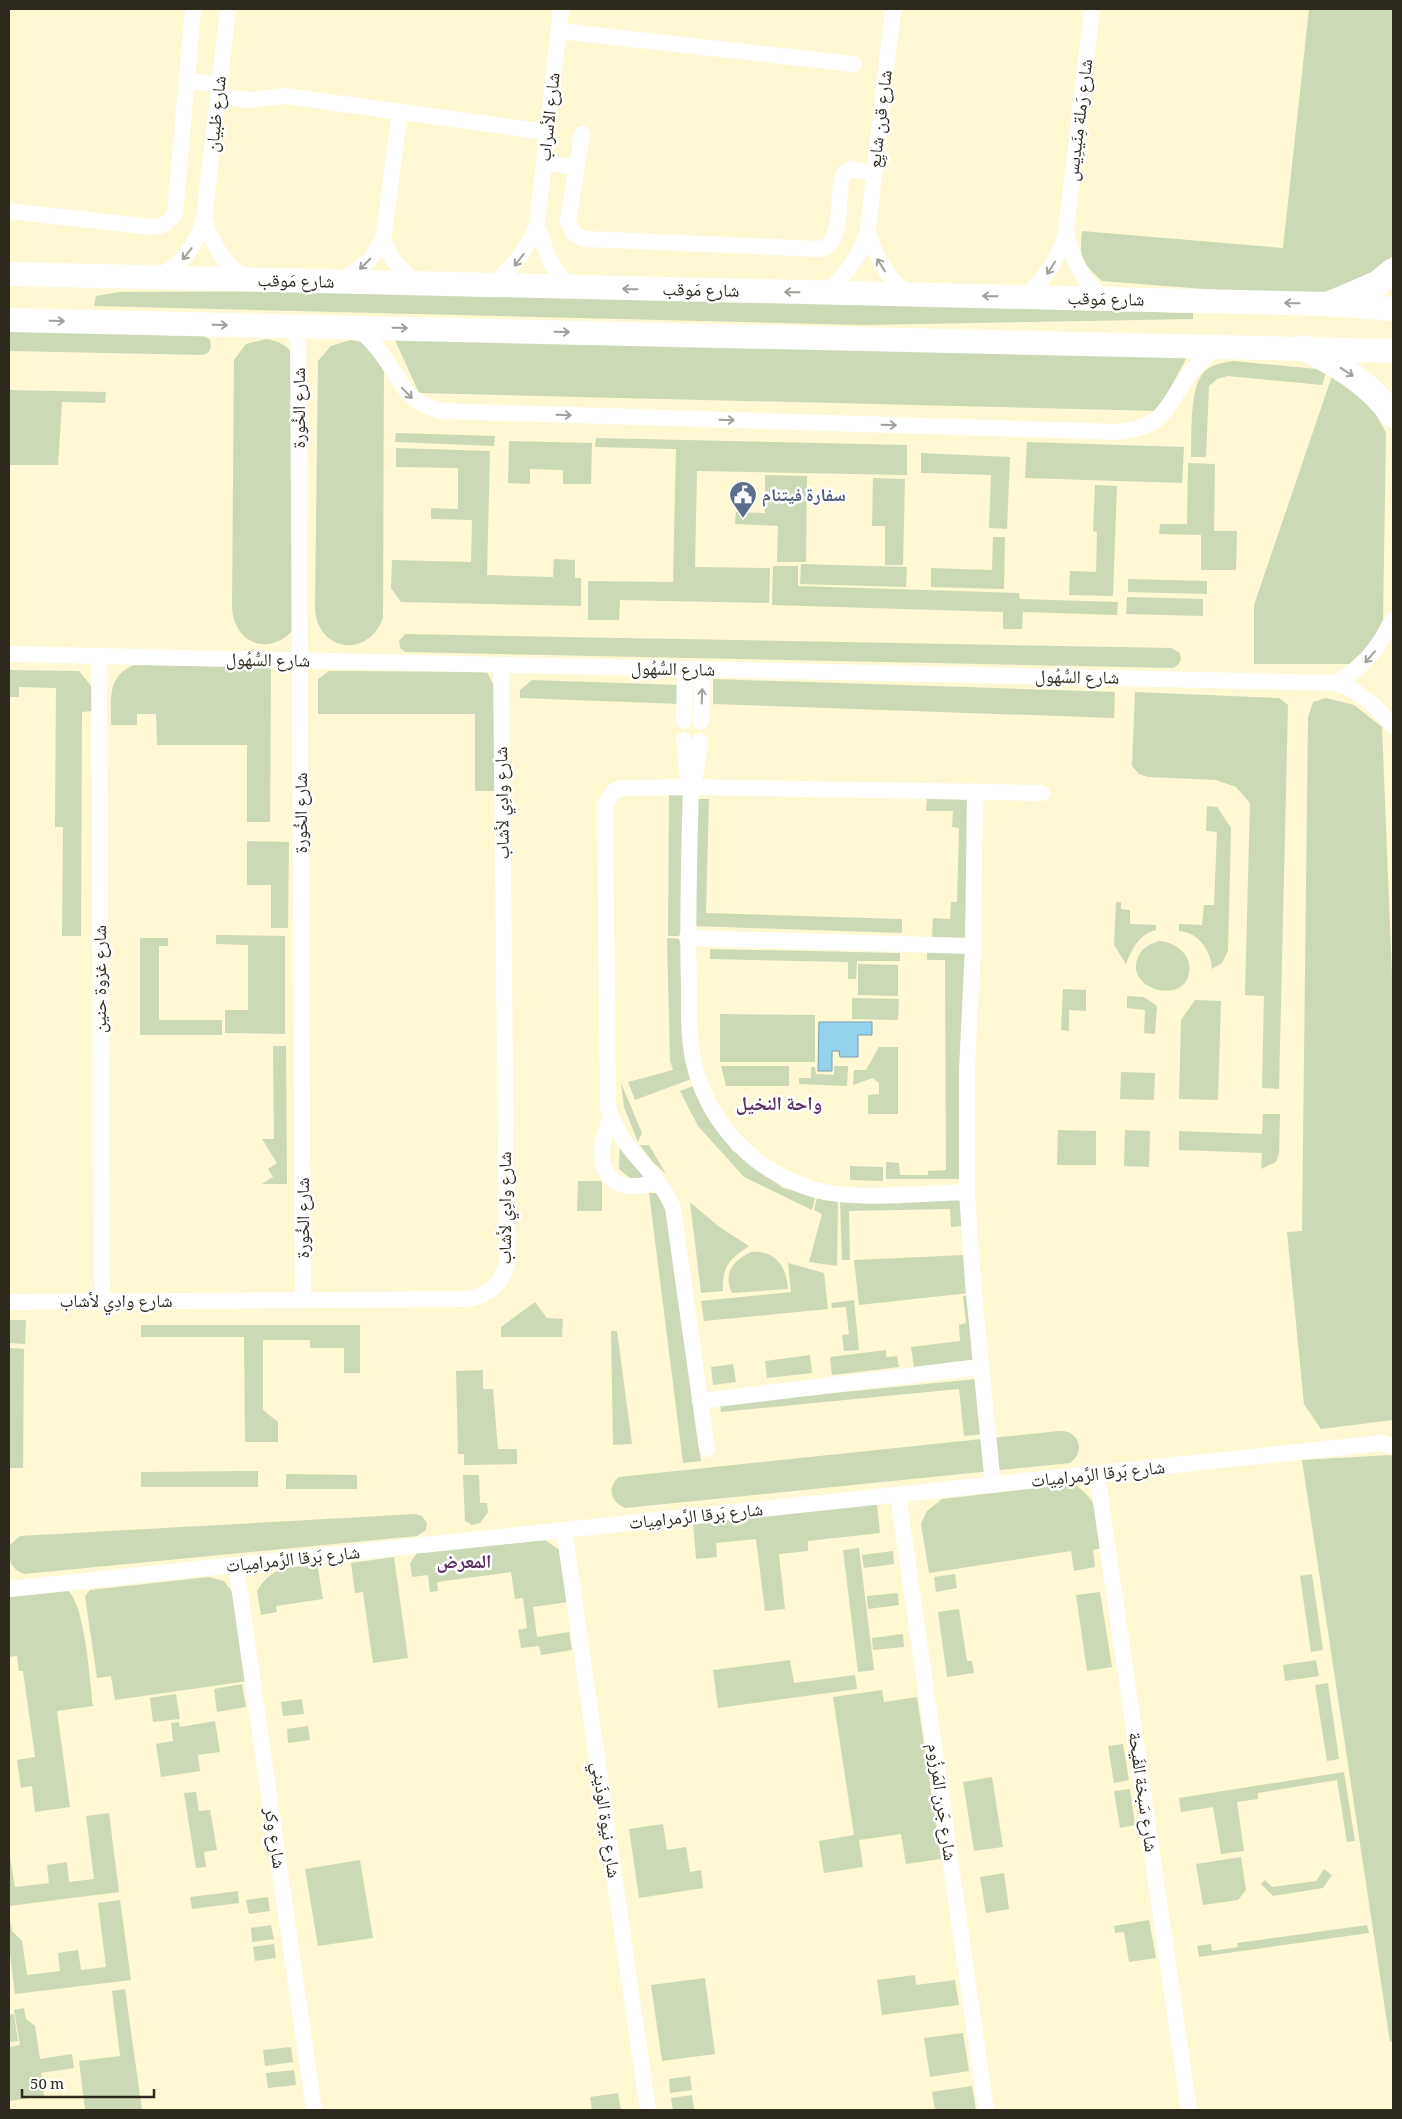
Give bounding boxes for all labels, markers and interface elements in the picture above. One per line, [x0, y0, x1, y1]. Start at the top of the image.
street label: شارع رَملة مِنَيدِيس [1059, 57, 1103, 183]
street label: شارع قرن شايِع [861, 68, 903, 170]
street label: شارع الأسراب [531, 71, 571, 163]
street label: شارع ظبيان [199, 74, 237, 154]
one-way arrow [181, 247, 192, 260]
one-way arrow [513, 253, 524, 266]
one-way arrow [359, 258, 372, 270]
one-way arrow [876, 259, 886, 273]
one-way arrow [1045, 261, 1056, 275]
street label: شارع مَوقب [257, 267, 335, 299]
street label: شارع مَوقب [662, 276, 740, 308]
one-way arrow [622, 284, 638, 293]
street label: شارع مَوقب [1067, 285, 1145, 317]
one-way arrow [785, 287, 801, 297]
one-way arrow [982, 291, 998, 301]
one-way arrow [1284, 298, 1300, 308]
one-way arrow [49, 316, 65, 326]
one-way arrow [212, 320, 228, 330]
one-way arrow [392, 324, 408, 333]
one-way arrow [554, 327, 570, 337]
one-way arrow [1340, 367, 1354, 377]
street label: شارع الخُورة [286, 368, 316, 449]
one-way arrow [401, 387, 413, 399]
one-way arrow [556, 410, 572, 420]
one-way arrow [719, 415, 735, 424]
one-way arrow [881, 420, 897, 429]
public building icon: سفارة فيتنام [728, 480, 758, 519]
place label: سفارة فيتنام [762, 482, 846, 512]
street label: شارع السُّهُول [226, 646, 310, 678]
one-way arrow [1364, 650, 1376, 663]
street label: شارع السُّهُول [631, 655, 715, 687]
street label: شارع السُّهُول [1035, 663, 1119, 695]
one-way arrow [697, 688, 707, 704]
street label: شارع وادِي لأشاب [488, 746, 520, 860]
street label: شارع الخُورة [288, 773, 318, 854]
street label: شارع غزوة حنين [87, 925, 117, 1033]
district label: واحة النخيل [736, 1090, 822, 1122]
street label: شارع وادِي لأشاب [492, 1151, 522, 1265]
street label: شارع الخُورة [290, 1178, 320, 1259]
street label: شارع وادِي لأشاب [59, 1288, 173, 1318]
street label: شارع بَرقا الرَّمرامِيات [1030, 1454, 1167, 1498]
street label: شارع بَرقا الرَّمرامِيات [628, 1496, 765, 1540]
street label: شارع بَرقا الرَّمرامِيات [225, 1539, 362, 1583]
district label: المعرض [437, 1548, 491, 1580]
street label: شارع سَبخة الفَيحة [1118, 1730, 1164, 1854]
street label: شارع جَرن المَرزُوم [917, 1742, 963, 1863]
street label: شارع نيوة الوذَيني [581, 1760, 627, 1880]
street label: شارع وكر [254, 1805, 292, 1871]
scale bar [22, 2066, 155, 2098]
text: 50 m [30, 2073, 64, 2099]

